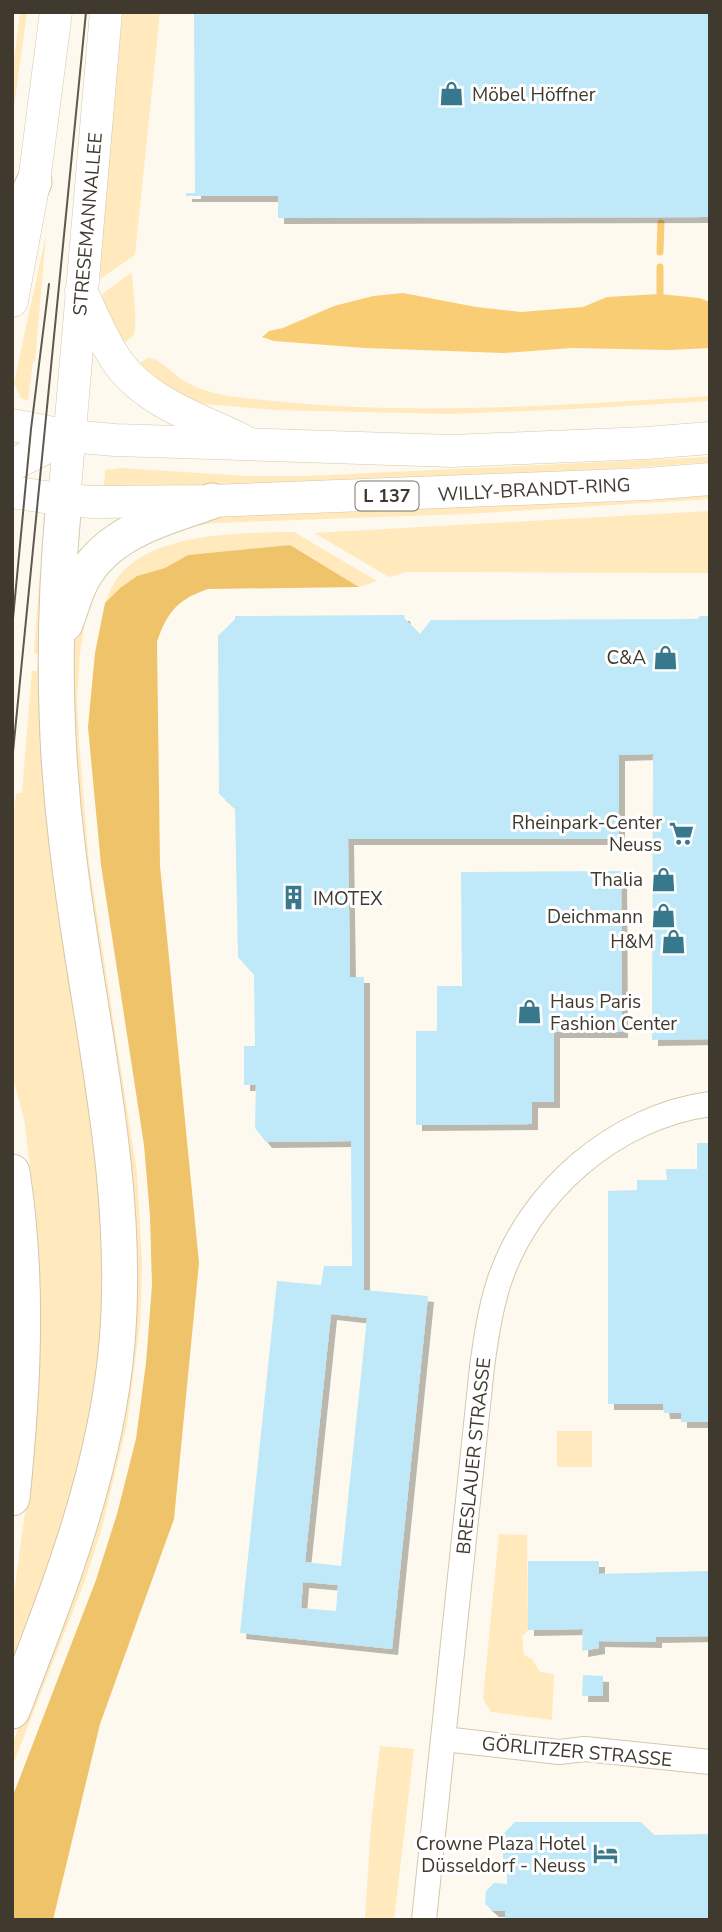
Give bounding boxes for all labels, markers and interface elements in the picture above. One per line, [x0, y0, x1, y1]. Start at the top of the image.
shop icon: Möbel Höffner [438, 80, 466, 108]
place label: Möbel Höffner [472, 82, 596, 108]
street label: STRESEMANNALLEE [67, 131, 109, 317]
street label: WILLY-BRANDT-RING [437, 472, 631, 508]
road number: L 137 [356, 482, 418, 510]
shop icon: C&A [652, 643, 680, 671]
place label: C&A [607, 645, 646, 671]
place label: Rheinpark-Center Neuss [512, 810, 662, 858]
supermarket icon: Rheinpark-Center Neuss [668, 819, 696, 847]
shop icon: Thalia [649, 865, 677, 893]
place label: Thalia [591, 867, 643, 893]
building icon: IMOTEX [279, 884, 307, 912]
place label: IMOTEX [313, 886, 383, 912]
shop icon: Deichmann [649, 902, 677, 930]
place label: Deichmann [547, 904, 643, 930]
shop icon: H&M [660, 927, 688, 955]
place label: H&M [610, 929, 654, 955]
place label: Haus Paris Fashion Center [550, 989, 677, 1037]
shop icon: Haus Paris Fashion Center [516, 998, 544, 1026]
street label: BRESLAUER STRASSE [451, 1356, 497, 1556]
street label: GÖRLITZER STRASSE [481, 1731, 673, 1773]
place label: Crowne Plaza Hotel Düsseldorf - Neuss [416, 1831, 586, 1879]
hotel icon: Crowne Plaza Hotel Düsseldorf - Neuss [592, 1840, 620, 1868]

